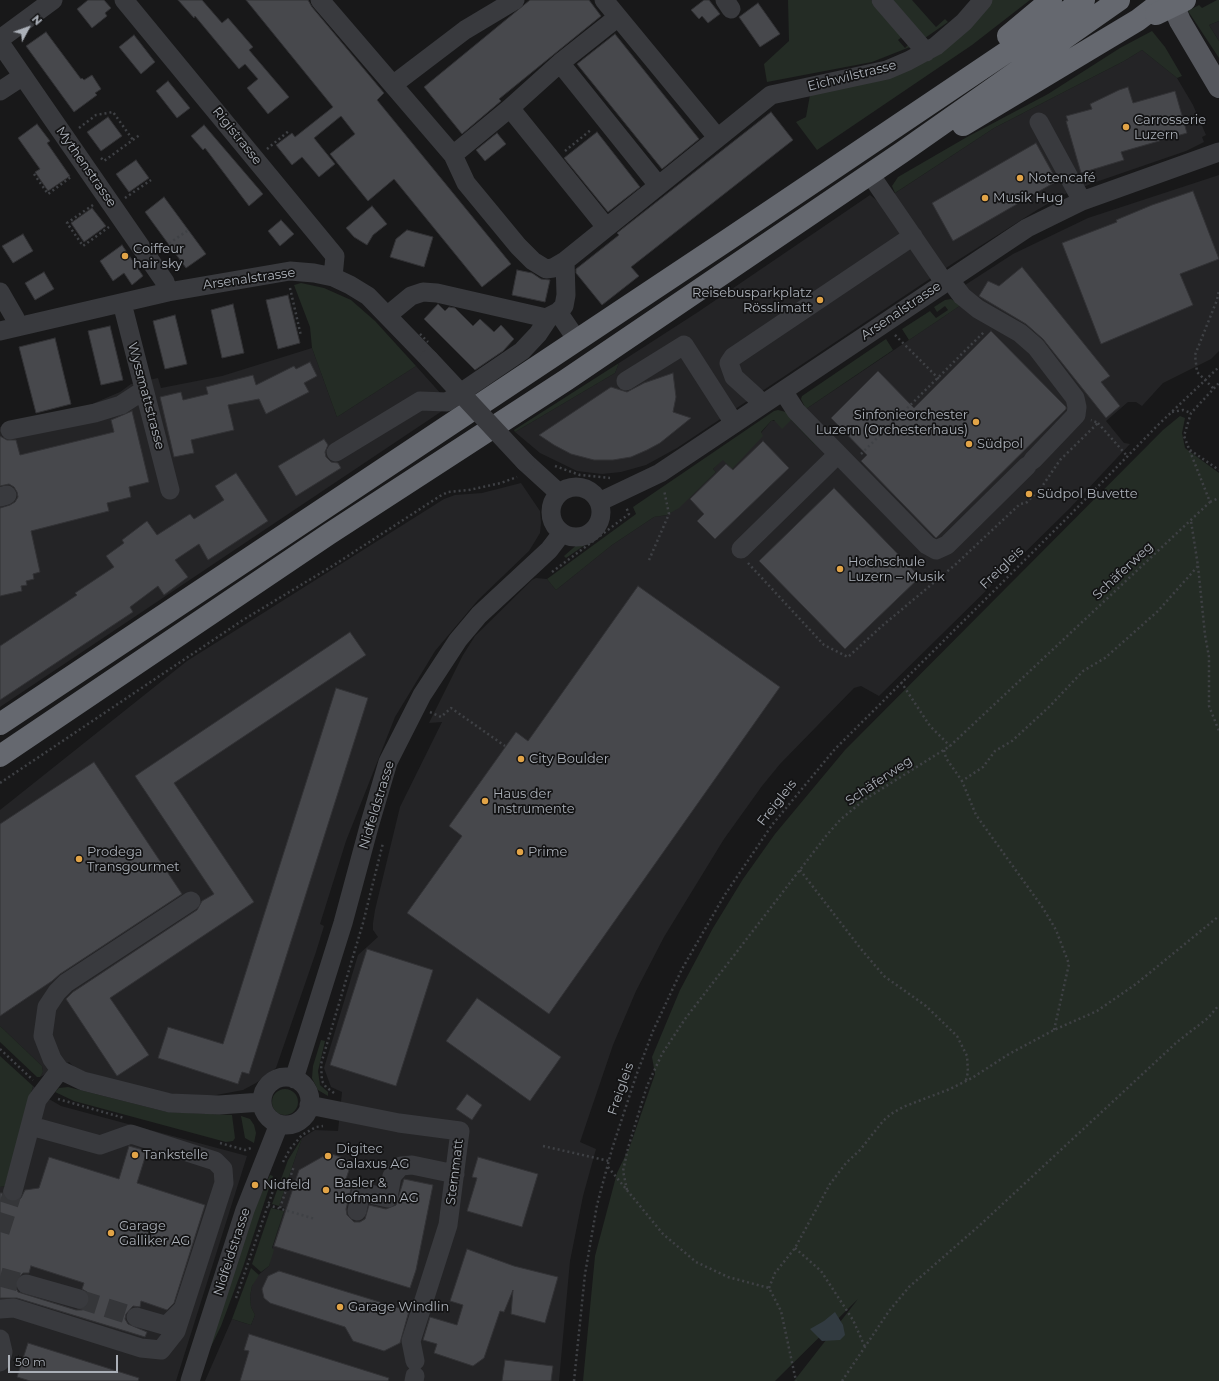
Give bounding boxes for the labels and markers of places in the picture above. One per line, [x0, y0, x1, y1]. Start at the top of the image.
place label: Carrosserie Luzern [1134, 112, 1206, 143]
marker: Carrosserie Luzern [1121, 122, 1131, 132]
place label: Notencafé [1028, 170, 1096, 186]
marker: Notencafé [1015, 173, 1025, 183]
place label: Musik Hug [993, 190, 1063, 206]
marker: Musik Hug [980, 193, 990, 203]
place label: Coiffeur hair sky [133, 241, 184, 272]
marker: Coiffeur hair sky [120, 251, 130, 261]
place label: Reisebusparkplatz Rösslimatt [692, 285, 812, 316]
marker: Reisebusparkplatz Rösslimatt [815, 295, 825, 305]
place label: Sinfonieorchester Luzern (Orchesterhaus) [816, 407, 968, 438]
marker: Sinfonieorchester Luzern (Orchesterhaus) [971, 417, 981, 427]
place label: Südpol [977, 436, 1023, 452]
marker: Südpol [964, 439, 974, 449]
place label: Südpol Buvette [1037, 486, 1138, 502]
marker: Südpol Buvette [1024, 489, 1034, 499]
place label: Hochschule Luzern – Musik [848, 554, 945, 585]
marker: Hochschule Luzern – Musik [835, 564, 845, 574]
place label: City Boulder [529, 751, 609, 767]
marker: City Boulder [516, 754, 526, 764]
place label: Haus der Instrumente [493, 786, 575, 817]
marker: Haus der Instrumente [480, 796, 490, 806]
place label: Prodega Transgourmet [87, 844, 180, 875]
place label: Prime [528, 844, 567, 860]
marker: Prime [515, 847, 525, 857]
marker: Prodega Transgourmet [74, 854, 84, 864]
place label: Digitec Galaxus AG [336, 1141, 409, 1172]
place label: Tankstelle [143, 1147, 208, 1163]
marker: Tankstelle [130, 1150, 140, 1160]
marker: Digitec Galaxus AG [323, 1151, 333, 1161]
place label: Basler & Hofmann AG [334, 1175, 419, 1206]
place label: Nidfeld [263, 1177, 310, 1193]
marker: Nidfeld [250, 1180, 260, 1190]
marker: Basler & Hofmann AG [321, 1185, 331, 1195]
place label: Garage Galliker AG [119, 1218, 190, 1249]
marker: Garage Galliker AG [106, 1228, 116, 1238]
place label: Garage Windlin [348, 1299, 449, 1315]
marker: Garage Windlin [335, 1302, 345, 1312]

